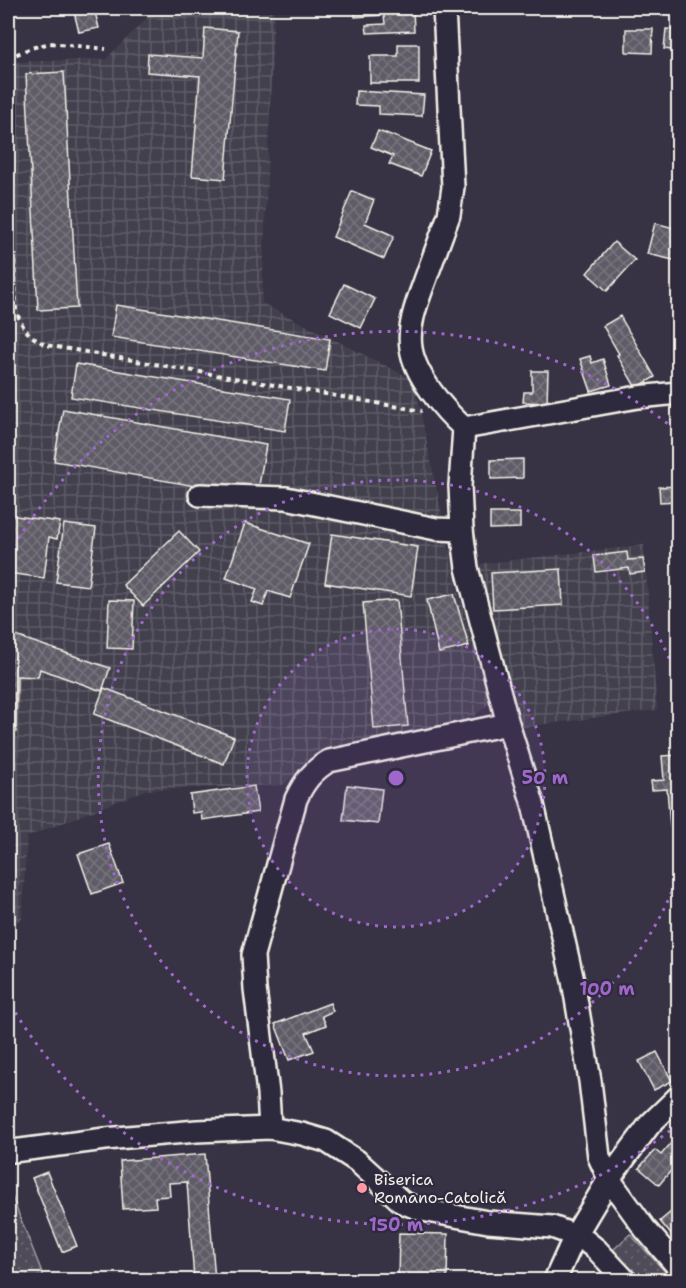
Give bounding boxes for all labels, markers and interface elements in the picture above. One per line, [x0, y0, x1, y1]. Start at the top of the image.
text: 50 m [522, 766, 569, 790]
centre of rings [386, 768, 406, 788]
text: 100 m [579, 977, 635, 1001]
place label: Biserica Romano-Catolică [374, 1169, 506, 1208]
marker: Biserica Romano-Catolică [355, 1181, 369, 1195]
text: 150 m [369, 1213, 424, 1237]

